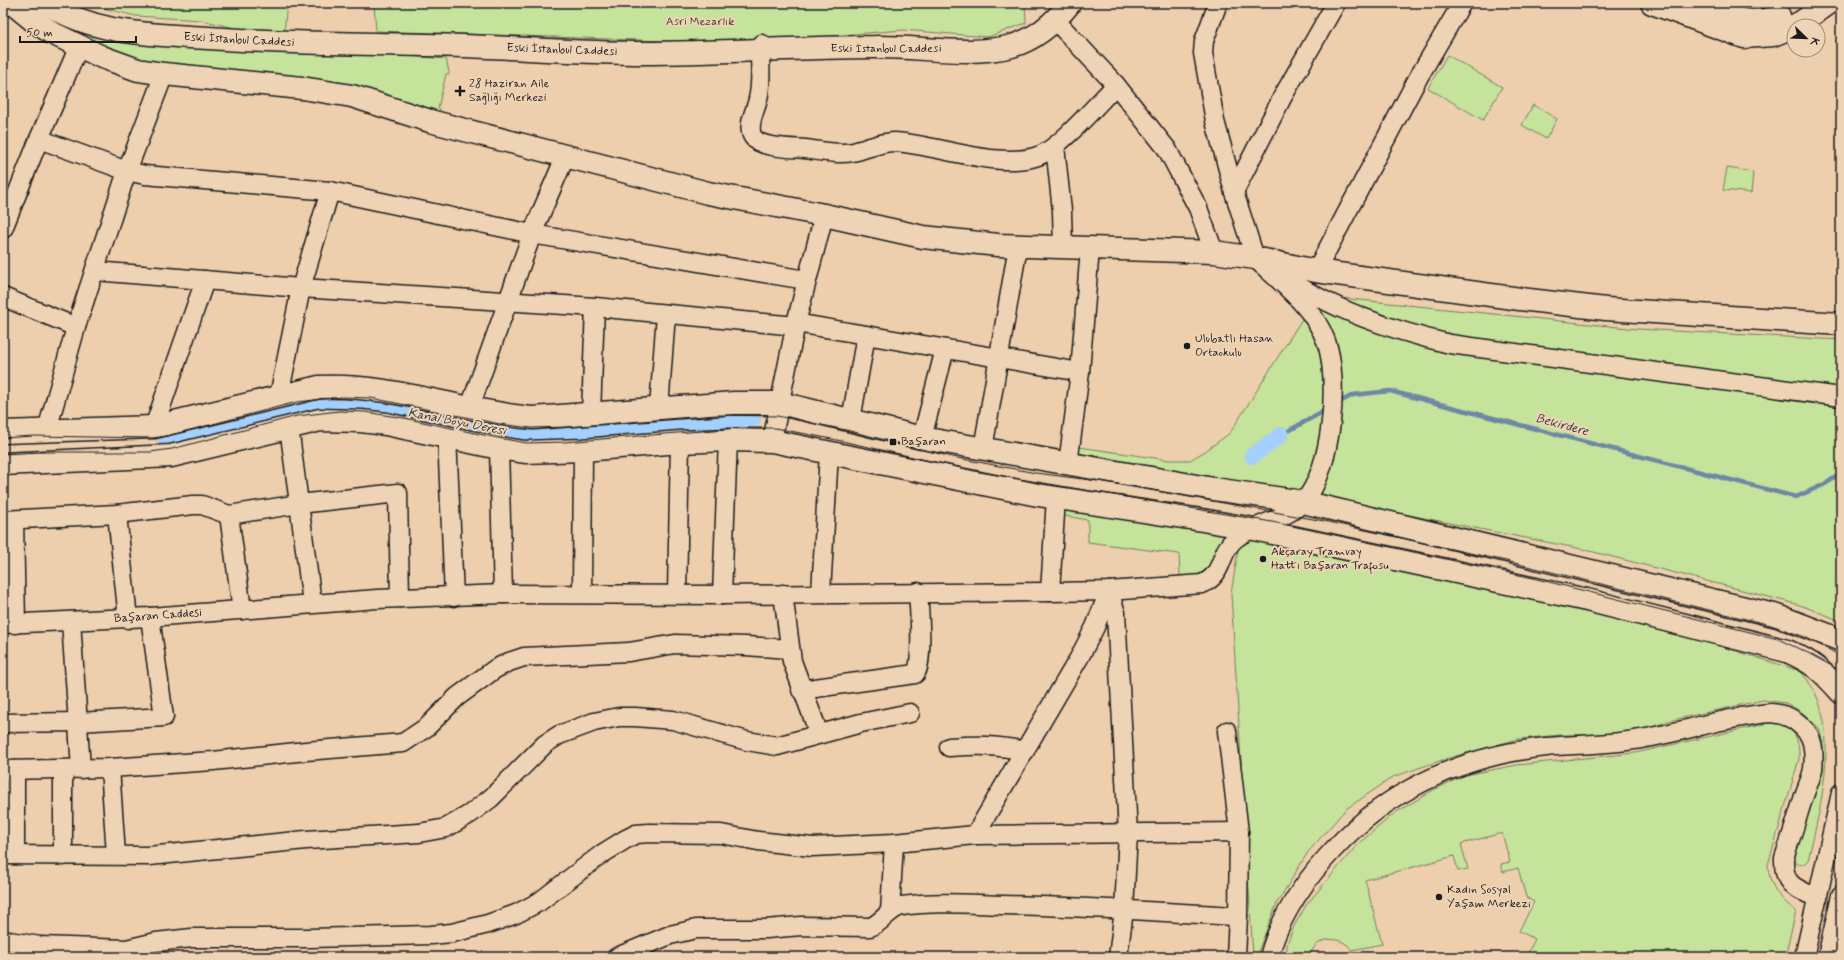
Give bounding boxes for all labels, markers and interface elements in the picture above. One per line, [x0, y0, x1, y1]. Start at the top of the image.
park label: Asri Mezarlık [666, 14, 734, 30]
scale bar [20, 18, 136, 44]
north arrow [1786, 18, 1826, 58]
text: 50 m [26, 25, 53, 41]
street label: Eski İstanbul Caddesi [183, 29, 295, 51]
text: K [1806, 35, 1822, 48]
street label: Eski İstanbul Caddesi [506, 40, 618, 60]
street label: Eski İstanbul Caddesi [831, 41, 941, 57]
place label: 28 Haziran Aile Sağlığı Merkezi [469, 76, 550, 106]
marker: 28 Haziran Aile Sağlığı Merkezi [454, 85, 466, 97]
place label: Ulubatlı Hasan Ortaokulu [1195, 331, 1274, 361]
marker: Ulubatlı Hasan Ortaokulu [1182, 341, 1192, 351]
water label: Kanal Boyu Deresi [407, 404, 508, 440]
water label: Bekirdere [1534, 410, 1591, 440]
place label: Başaran [901, 434, 946, 450]
marker: Başaran [888, 437, 898, 447]
place label: Akçaray Tramvay Hattı Başaran Trafosu [1271, 544, 1389, 575]
marker: Akçaray Tramvay Hattı Başaran Trafosu [1258, 554, 1268, 564]
street label: Başaran Caddesi [114, 605, 202, 627]
place label: Kadın Sosyal Yaşam Merkezi [1447, 882, 1531, 912]
marker: Kadın Sosyal Yaşam Merkezi [1434, 892, 1444, 902]

